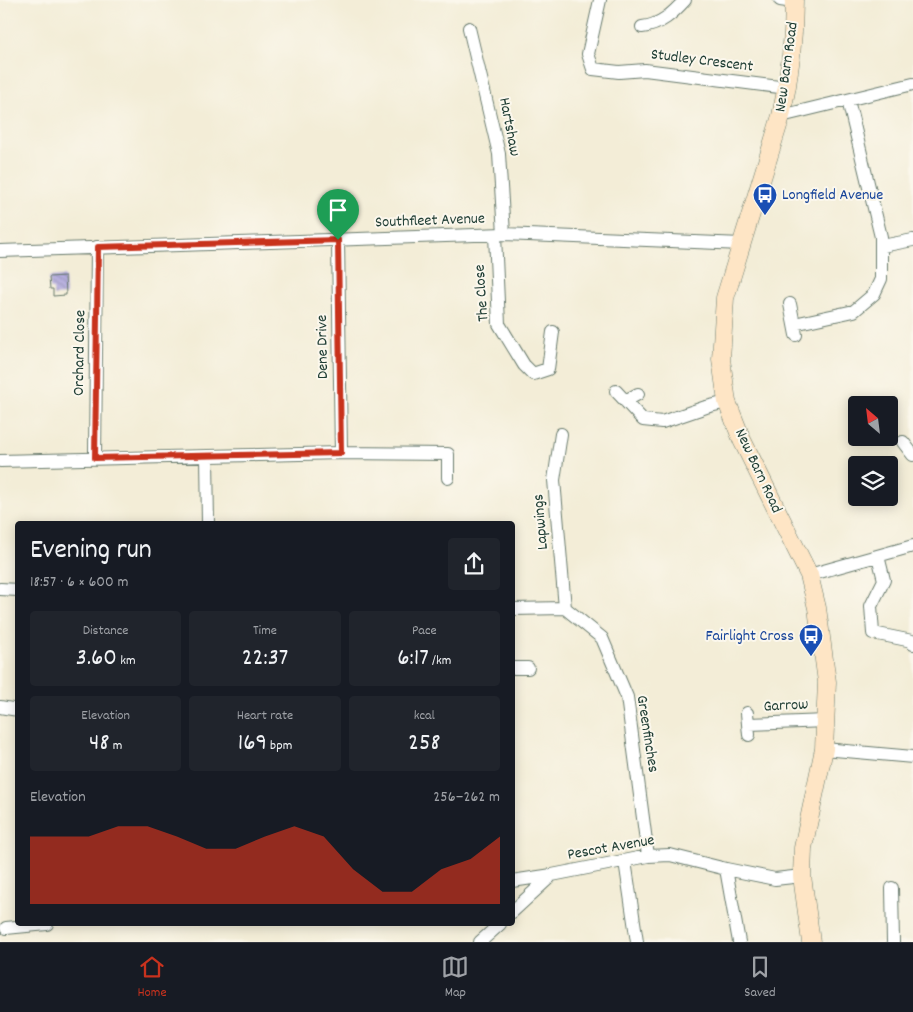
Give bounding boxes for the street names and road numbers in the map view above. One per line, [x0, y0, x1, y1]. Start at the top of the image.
street label: New Barn Road [769, 20, 805, 114]
street label: Studley Crescent [650, 43, 754, 79]
street label: Hartshaw [492, 96, 526, 158]
street label: Southfleet Avenue [375, 208, 485, 234]
street label: The Close [469, 264, 495, 322]
street label: Orchard Close [68, 310, 92, 396]
street label: Dene Drive [311, 315, 335, 379]
street label: New Barn Road [728, 425, 788, 517]
street label: Lapwings [527, 493, 555, 551]
street label: Garrow [763, 693, 809, 719]
street label: Greenfinches [630, 694, 664, 774]
street label: Pescot Avenue [566, 829, 656, 867]

